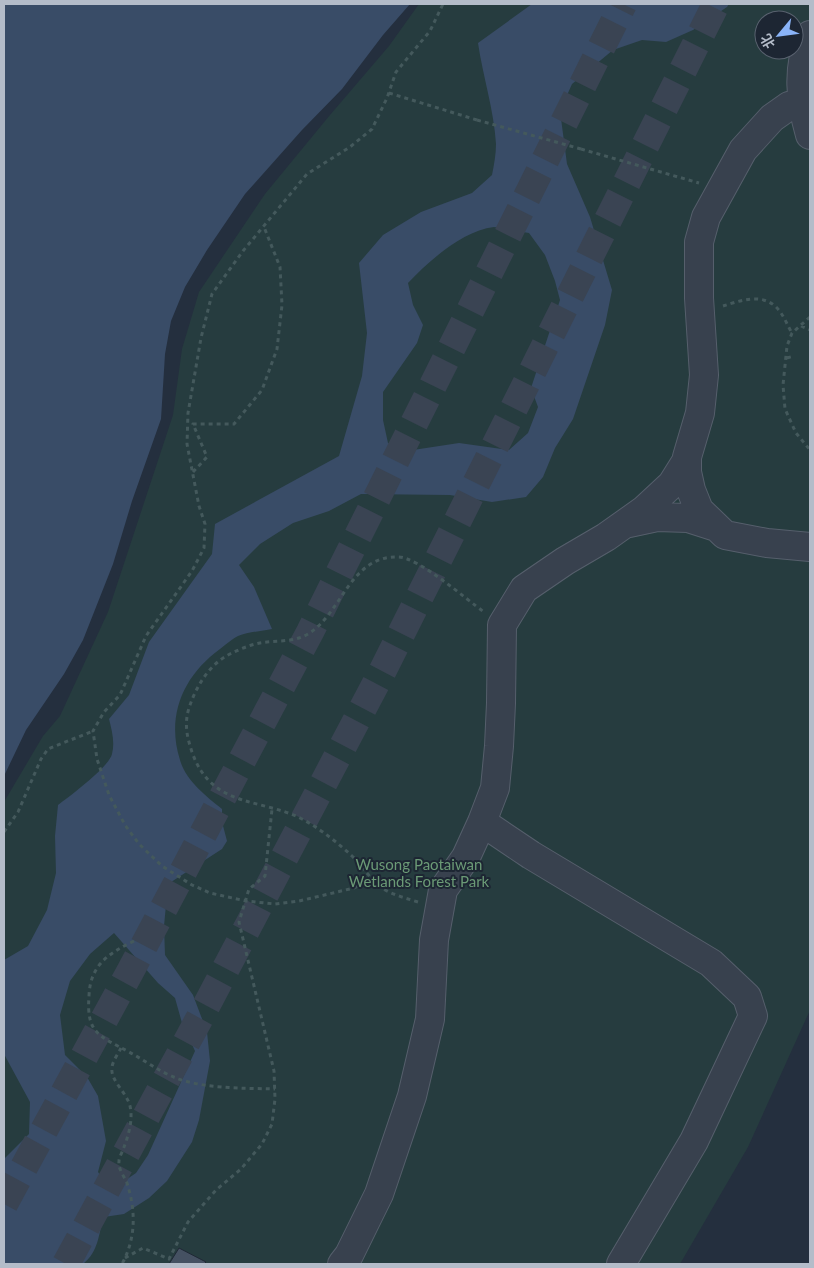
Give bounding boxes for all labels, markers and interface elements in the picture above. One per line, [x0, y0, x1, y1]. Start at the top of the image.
north arrow [754, 10, 804, 60]
text: 北 [756, 31, 778, 52]
park label: Wusong Paotaiwan Wetlands Forest Park [349, 855, 490, 890]

